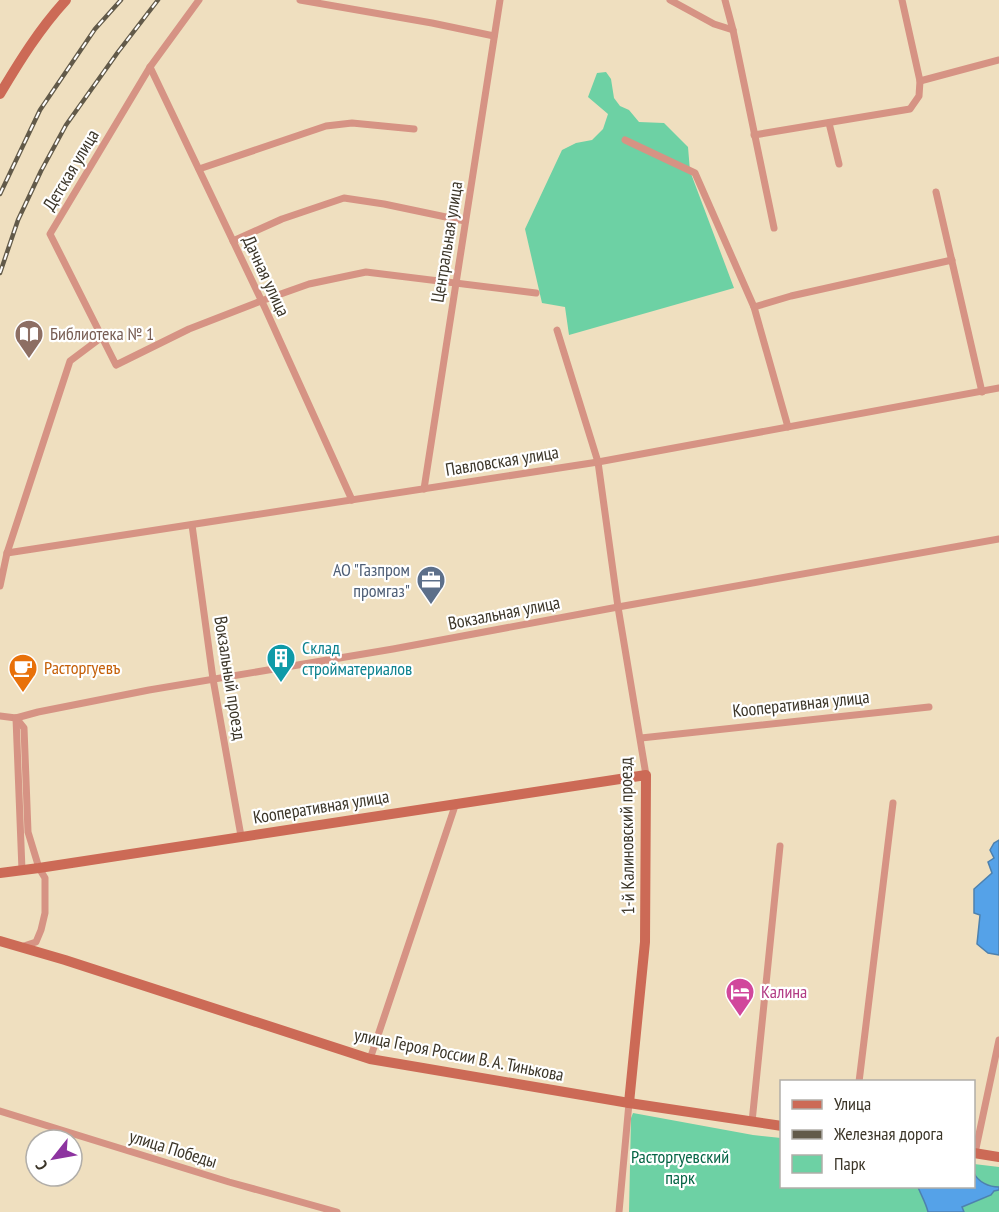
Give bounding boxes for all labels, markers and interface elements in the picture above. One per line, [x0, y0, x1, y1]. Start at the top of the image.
street label: Детская улица [37, 125, 104, 215]
street label: Центральная улица [426, 180, 467, 304]
street label: Дачная улица [238, 232, 295, 320]
library icon: Библиотека № 1 [13, 318, 45, 360]
place label: Библиотека № 1 [50, 322, 154, 345]
street label: Павловская улица [444, 440, 560, 481]
place label: АО "Газпром промгаз" [333, 558, 410, 602]
office icon: АО "Газпром промгаз" [415, 564, 447, 606]
street label: Вокзальная улица [446, 590, 562, 635]
street label: Вокзальный проезд [209, 614, 252, 742]
place label: Склад стройматериалов [302, 636, 412, 680]
building icon: Склад стройматериалов [265, 642, 297, 684]
cafe icon: Расторгуевъ [7, 652, 39, 694]
place label: Расторгуевъ [44, 656, 120, 679]
street label: Кооперативная улица [731, 685, 870, 722]
street label: 1-й Калиновский проезд [614, 757, 639, 915]
street label: Кооперативная улица [251, 784, 391, 829]
hotel icon: Калина [724, 976, 756, 1018]
place label: Калина [761, 980, 807, 1003]
street label: улица Героя России В. А. Тинькова [352, 1023, 566, 1086]
legend [780, 1080, 975, 1188]
text: Улица [834, 1092, 871, 1115]
text: Железная дорога [833, 1122, 943, 1145]
street label: улица Победы [127, 1124, 220, 1173]
north arrow [24, 1128, 84, 1188]
park label: Расторгуевский парк [631, 1145, 729, 1189]
text: Парк [834, 1152, 865, 1175]
text: С [30, 1157, 52, 1174]

